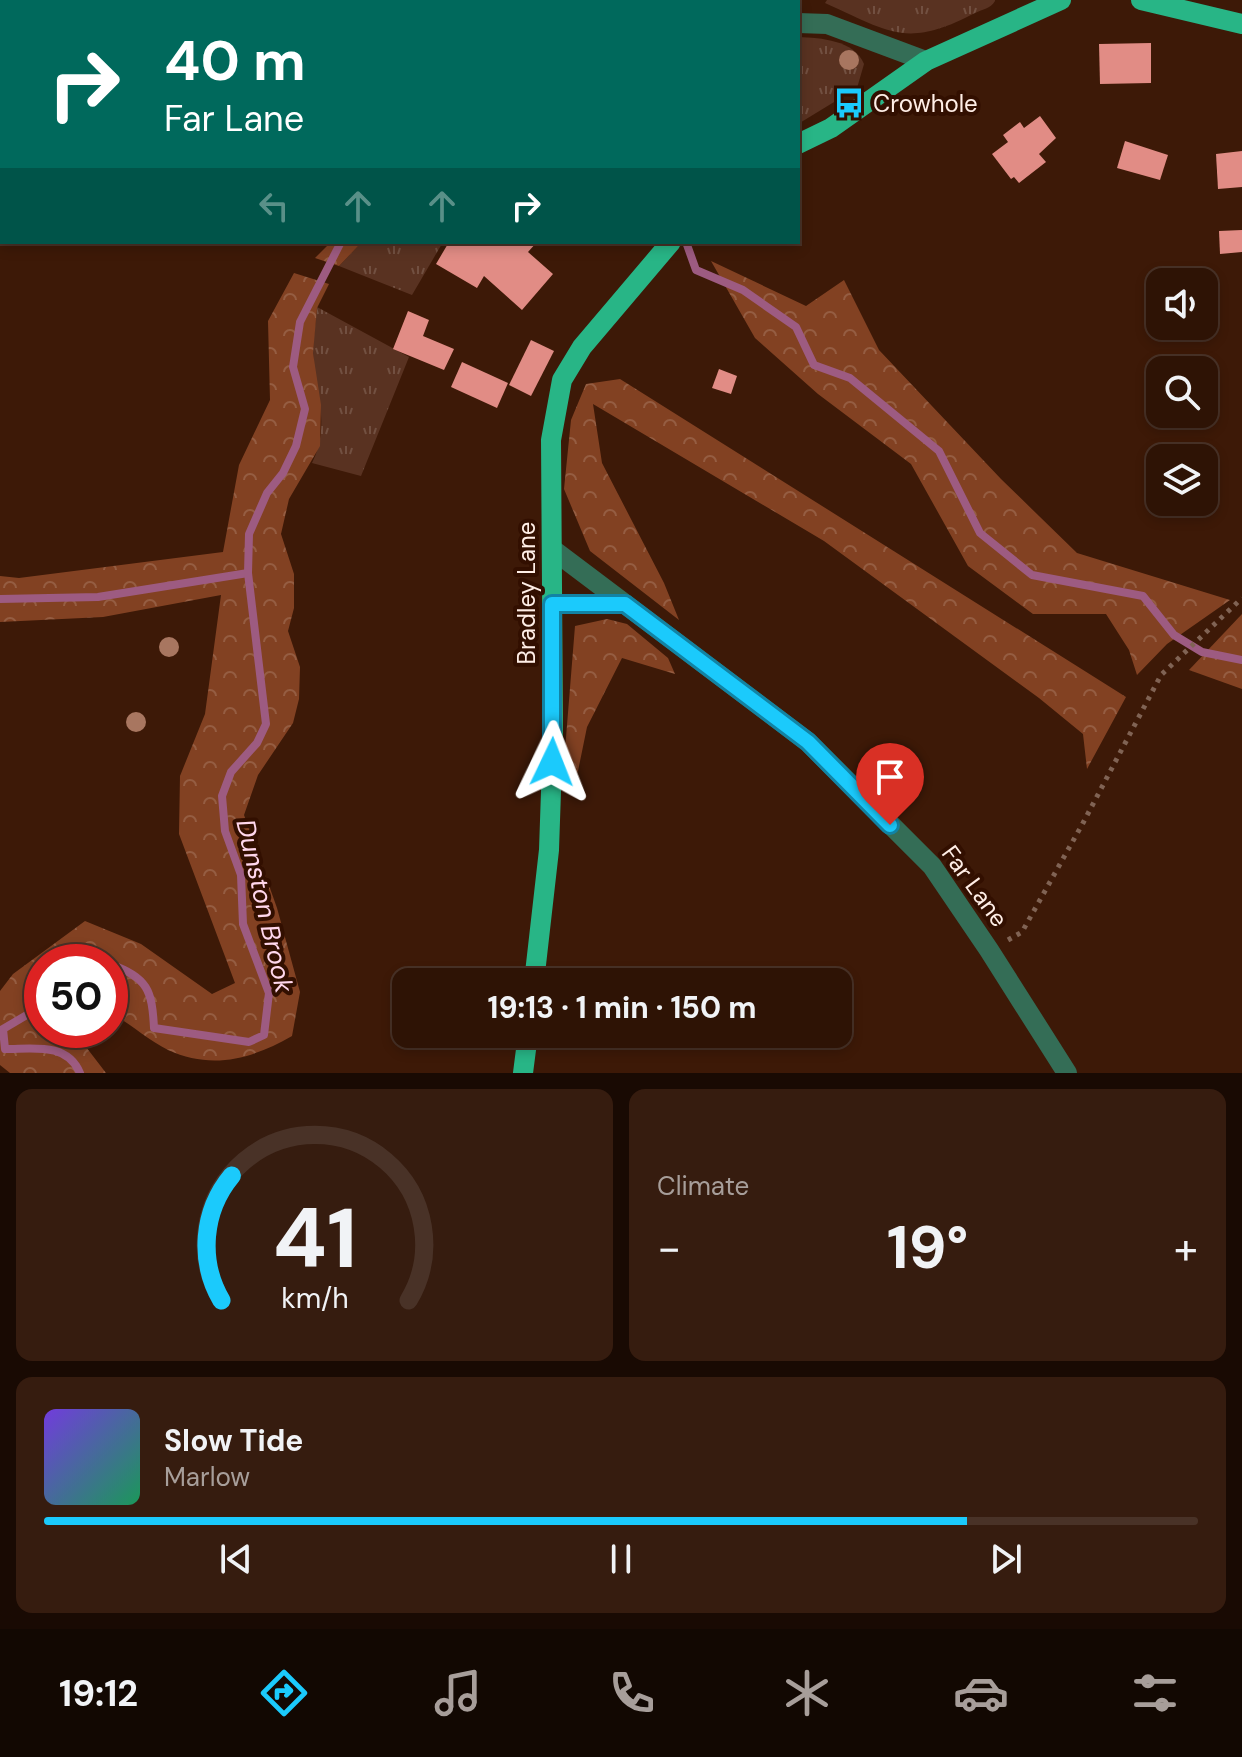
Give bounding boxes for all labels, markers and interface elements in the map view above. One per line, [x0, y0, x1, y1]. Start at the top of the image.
text: 40 m [164, 24, 306, 97]
icon: right [32, 32, 136, 136]
bus stop icon: Crowhole [832, 86, 866, 120]
place label: Crowhole [873, 88, 978, 119]
text: Far Lane [164, 95, 304, 142]
icon: left [252, 184, 296, 228]
icon: ahead [336, 184, 380, 228]
icon: ahead [420, 184, 464, 228]
icon: right [504, 184, 548, 228]
map controls [1146, 268, 1218, 516]
button: sound [1146, 268, 1218, 340]
button: search [1146, 356, 1218, 428]
button: layers [1146, 444, 1218, 516]
street label: Bradley Lane [511, 522, 542, 664]
position arrow [510, 720, 594, 804]
pin [856, 743, 924, 825]
icon: arrive [868, 755, 912, 799]
water label: Dunston Brook [229, 816, 302, 997]
street label: Far Lane [935, 839, 1015, 933]
speed limit sign: 50 [24, 944, 128, 1048]
text: 19:13 · 1 min · 150 m [488, 988, 756, 1027]
text: Climate [657, 1169, 749, 1203]
text: 41 [272, 1184, 357, 1293]
text: 19° [887, 1208, 968, 1287]
text: − [657, 1219, 681, 1277]
text: + [1174, 1219, 1198, 1277]
text: km/h [281, 1280, 348, 1317]
text: Slow Tide [164, 1421, 303, 1460]
text: Marlow [164, 1460, 250, 1494]
icon: previous [214, 1537, 258, 1581]
icon: pause [599, 1537, 643, 1581]
icon: next [984, 1537, 1028, 1581]
icon: directions [256, 1665, 312, 1721]
icon: music [430, 1665, 486, 1721]
icon: phone [604, 1665, 660, 1721]
icon: climate [779, 1665, 835, 1721]
icon: car [953, 1665, 1009, 1721]
icon: filters [1127, 1665, 1183, 1721]
text: 19:12 [59, 1670, 138, 1717]

